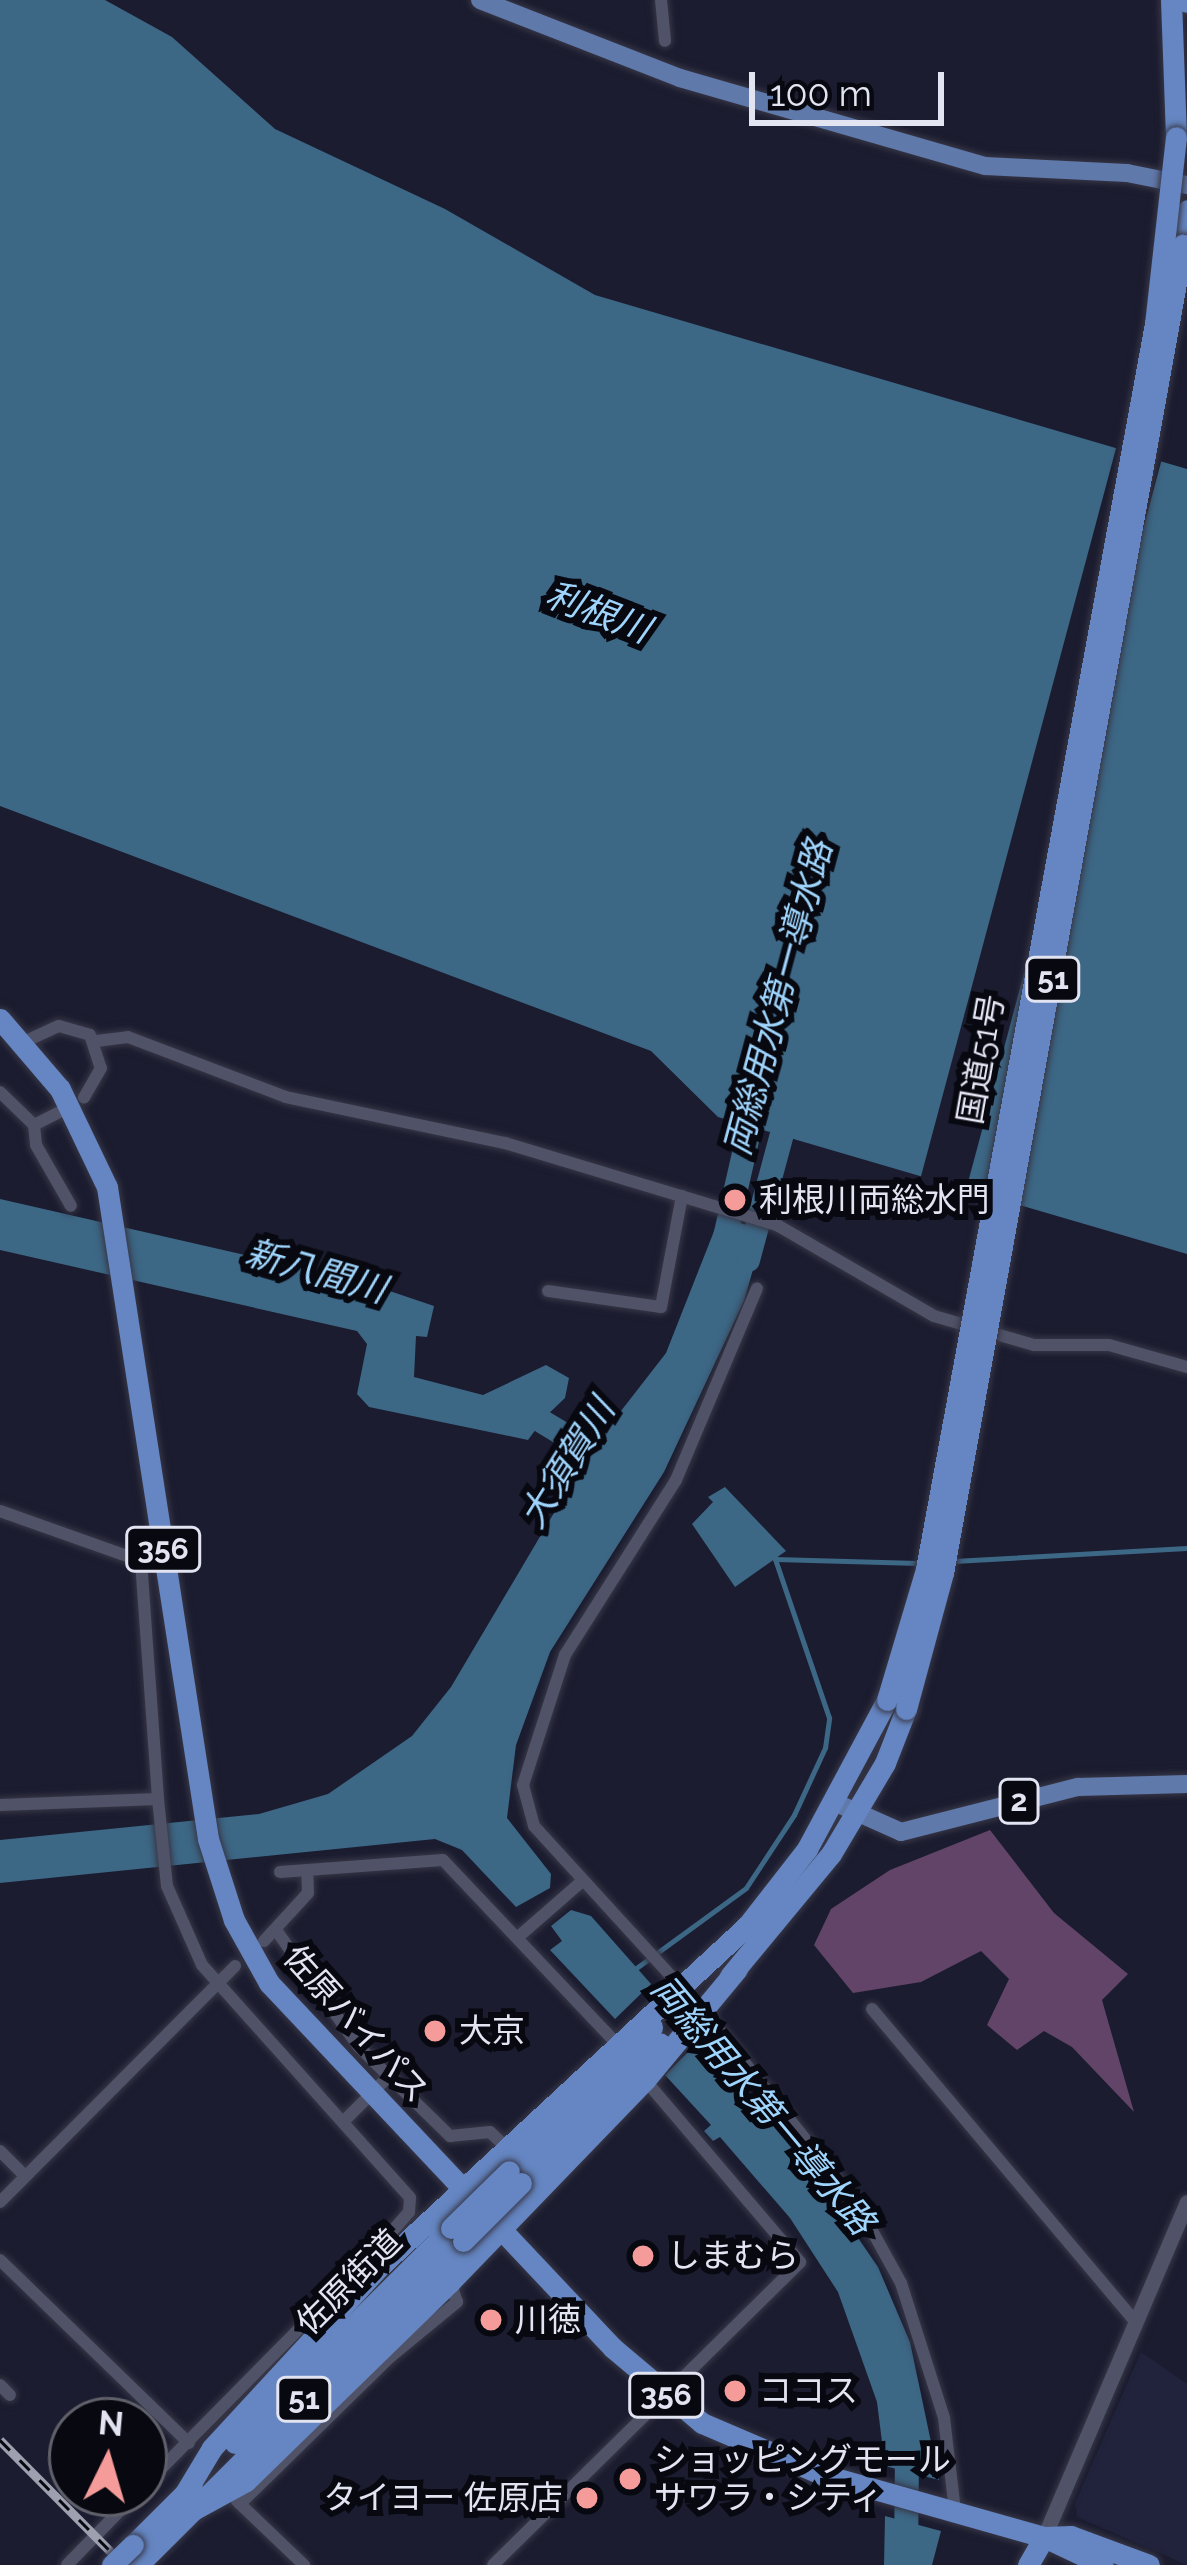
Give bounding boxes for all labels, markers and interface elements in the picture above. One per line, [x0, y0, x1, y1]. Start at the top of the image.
scale bar [755, 48, 950, 122]
text: 100 m [770, 72, 872, 114]
water label: 利根川 [540, 572, 656, 652]
water label: 両総用水第一導水路 [715, 836, 841, 1160]
road number: 51 [1023, 955, 1083, 1003]
street label: 国道51号 [950, 991, 1012, 1127]
place label: 利根川両総水門 [759, 1180, 990, 1220]
marker: 利根川両総水門 [722, 1187, 748, 1213]
water label: 新八間川 [241, 1230, 391, 1312]
water label: 大須賀川 [511, 1390, 623, 1536]
road number: 356 [124, 1525, 202, 1573]
road number: 2 [998, 1777, 1040, 1825]
street label: 佐原バイパス [275, 1937, 437, 2111]
water label: 両総用水第一導水路 [642, 1967, 884, 2243]
place label: 大京 [459, 2011, 525, 2051]
marker: 大京 [422, 2018, 448, 2044]
street label: 佐原街道 [288, 2221, 410, 2343]
place label: しまむら [667, 2236, 799, 2276]
marker: しまむら [630, 2243, 656, 2269]
place label: 川徳 [515, 2300, 581, 2340]
marker: 川徳 [478, 2307, 504, 2333]
road number: 356 [627, 2371, 705, 2419]
place label: ココス [759, 2371, 858, 2411]
road number: 51 [274, 2375, 334, 2423]
marker: ココス [722, 2378, 748, 2404]
north arrow [48, 2397, 168, 2517]
text: N [97, 2403, 125, 2444]
place label: ショッピングモール サワラ・シティ [654, 2440, 951, 2518]
marker: ショッピングモール サワラ・シティ [617, 2466, 643, 2492]
place label: タイヨー 佐原店 [324, 2478, 563, 2518]
marker: タイヨー 佐原店 [574, 2485, 600, 2511]

